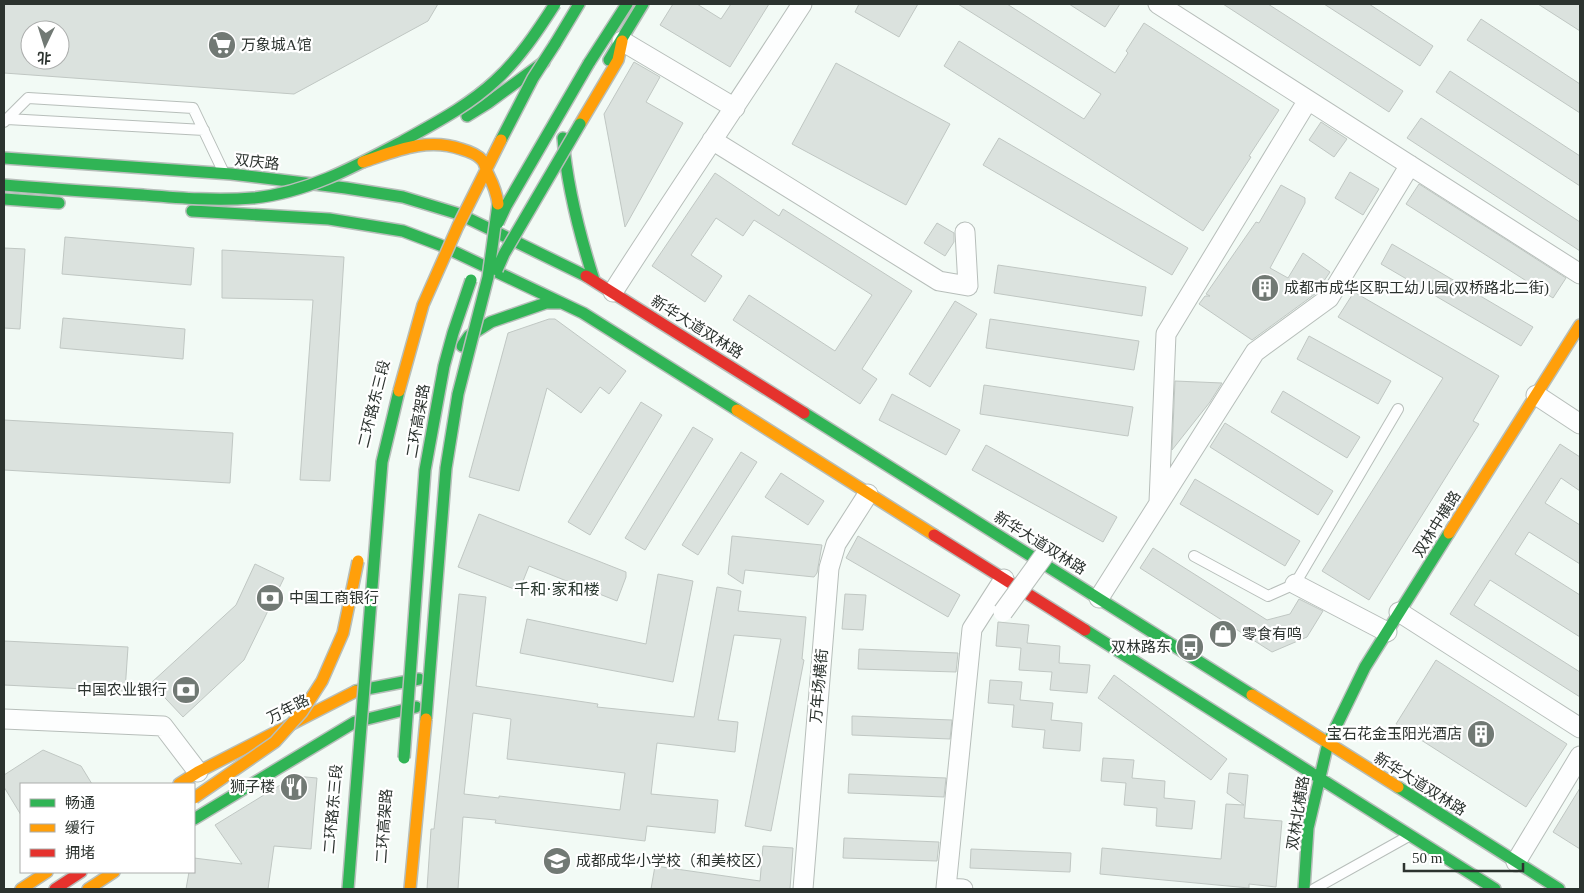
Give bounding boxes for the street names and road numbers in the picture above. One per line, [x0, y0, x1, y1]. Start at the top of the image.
street label: 双庆路 [234, 152, 280, 172]
street label: 新华大道双林路 [648, 292, 746, 362]
street label: 二环路东三段 [355, 358, 393, 450]
street label: 二环高架路 [404, 383, 432, 459]
street label: 双林中横路 [1410, 488, 1464, 560]
street label: 新华大道双林路 [991, 508, 1089, 578]
street label: 万年场横街 [808, 648, 830, 724]
street label: 万年路 [264, 692, 312, 726]
street label: 新华大道双林路 [1371, 749, 1469, 819]
street label: 二环路东三段 [321, 763, 345, 855]
street label: 双林北横路 [1283, 775, 1312, 851]
street label: 二环高架路 [373, 788, 395, 864]

